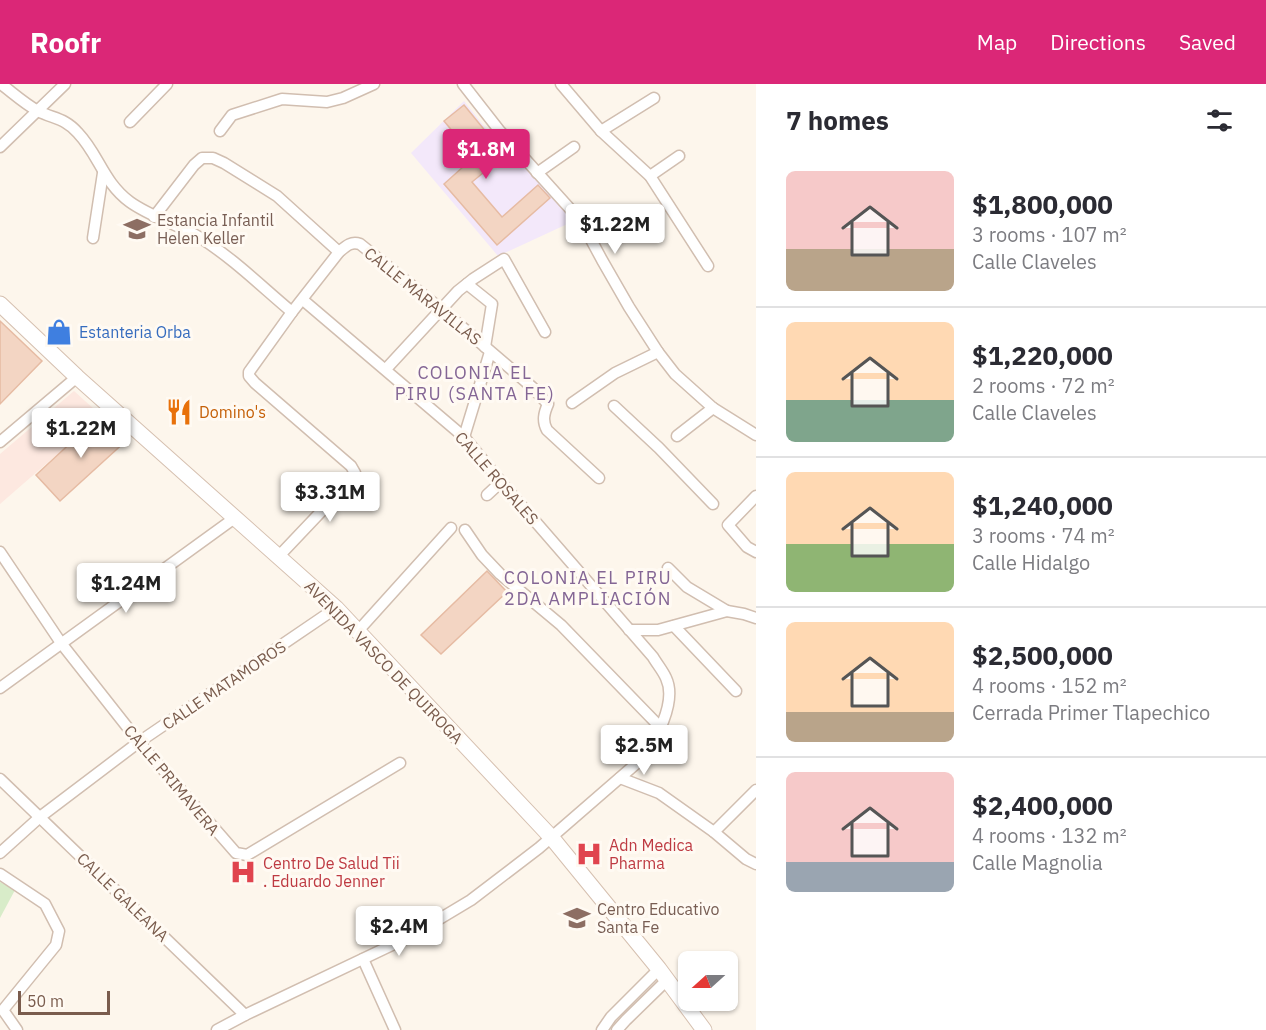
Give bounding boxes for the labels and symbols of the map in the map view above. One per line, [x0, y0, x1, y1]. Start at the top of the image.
pin: $1.8M [444, 129, 528, 180]
pin: $1.22M [566, 204, 664, 255]
place label: Estancia Infantil Helen Keller [157, 210, 274, 248]
school or university icon: Estancia Infantil Helen Keller [122, 214, 152, 244]
street label: CALLE MARAVILLAS [361, 243, 485, 349]
shop icon: Estanteria Orba [44, 317, 74, 347]
place label: Estanteria Orba [79, 322, 191, 342]
district label: COLONIA EL PIRU (SANTA FE) [395, 361, 555, 405]
restaurant icon: Domino's [164, 397, 194, 427]
place label: Domino's [199, 402, 266, 422]
pin: $1.22M [32, 408, 130, 459]
street label: CALLE ROSALES [451, 427, 543, 529]
pin: $3.31M [281, 472, 379, 523]
pin: $1.24M [77, 563, 175, 614]
district label: COLONIA EL PIRU 2DA AMPLIACIÓN [504, 566, 672, 610]
street label: AVENIDA VASCO DE QUIROGA [301, 576, 467, 748]
street label: CALLE MATAMOROS [158, 636, 290, 734]
street label: CALLE PRIMAVERA [120, 721, 224, 839]
pin: $2.5M [602, 725, 686, 776]
place label: Adn Medica Pharma [609, 835, 694, 873]
hospital icon: Adn Medica Pharma [574, 839, 604, 869]
street label: CALLE GALEANA [73, 848, 173, 946]
place label: Centro De Salud Tii . Eduardo Jenner [263, 853, 400, 891]
hospital icon: Centro De Salud Tii . Eduardo Jenner [228, 857, 258, 887]
place label: Centro Educativo Santa Fe [597, 899, 719, 937]
school or university icon: Centro Educativo Santa Fe [562, 903, 592, 933]
pin: $2.4M [357, 906, 441, 957]
north arrow [678, 951, 738, 1011]
scale bar [18, 988, 110, 1016]

